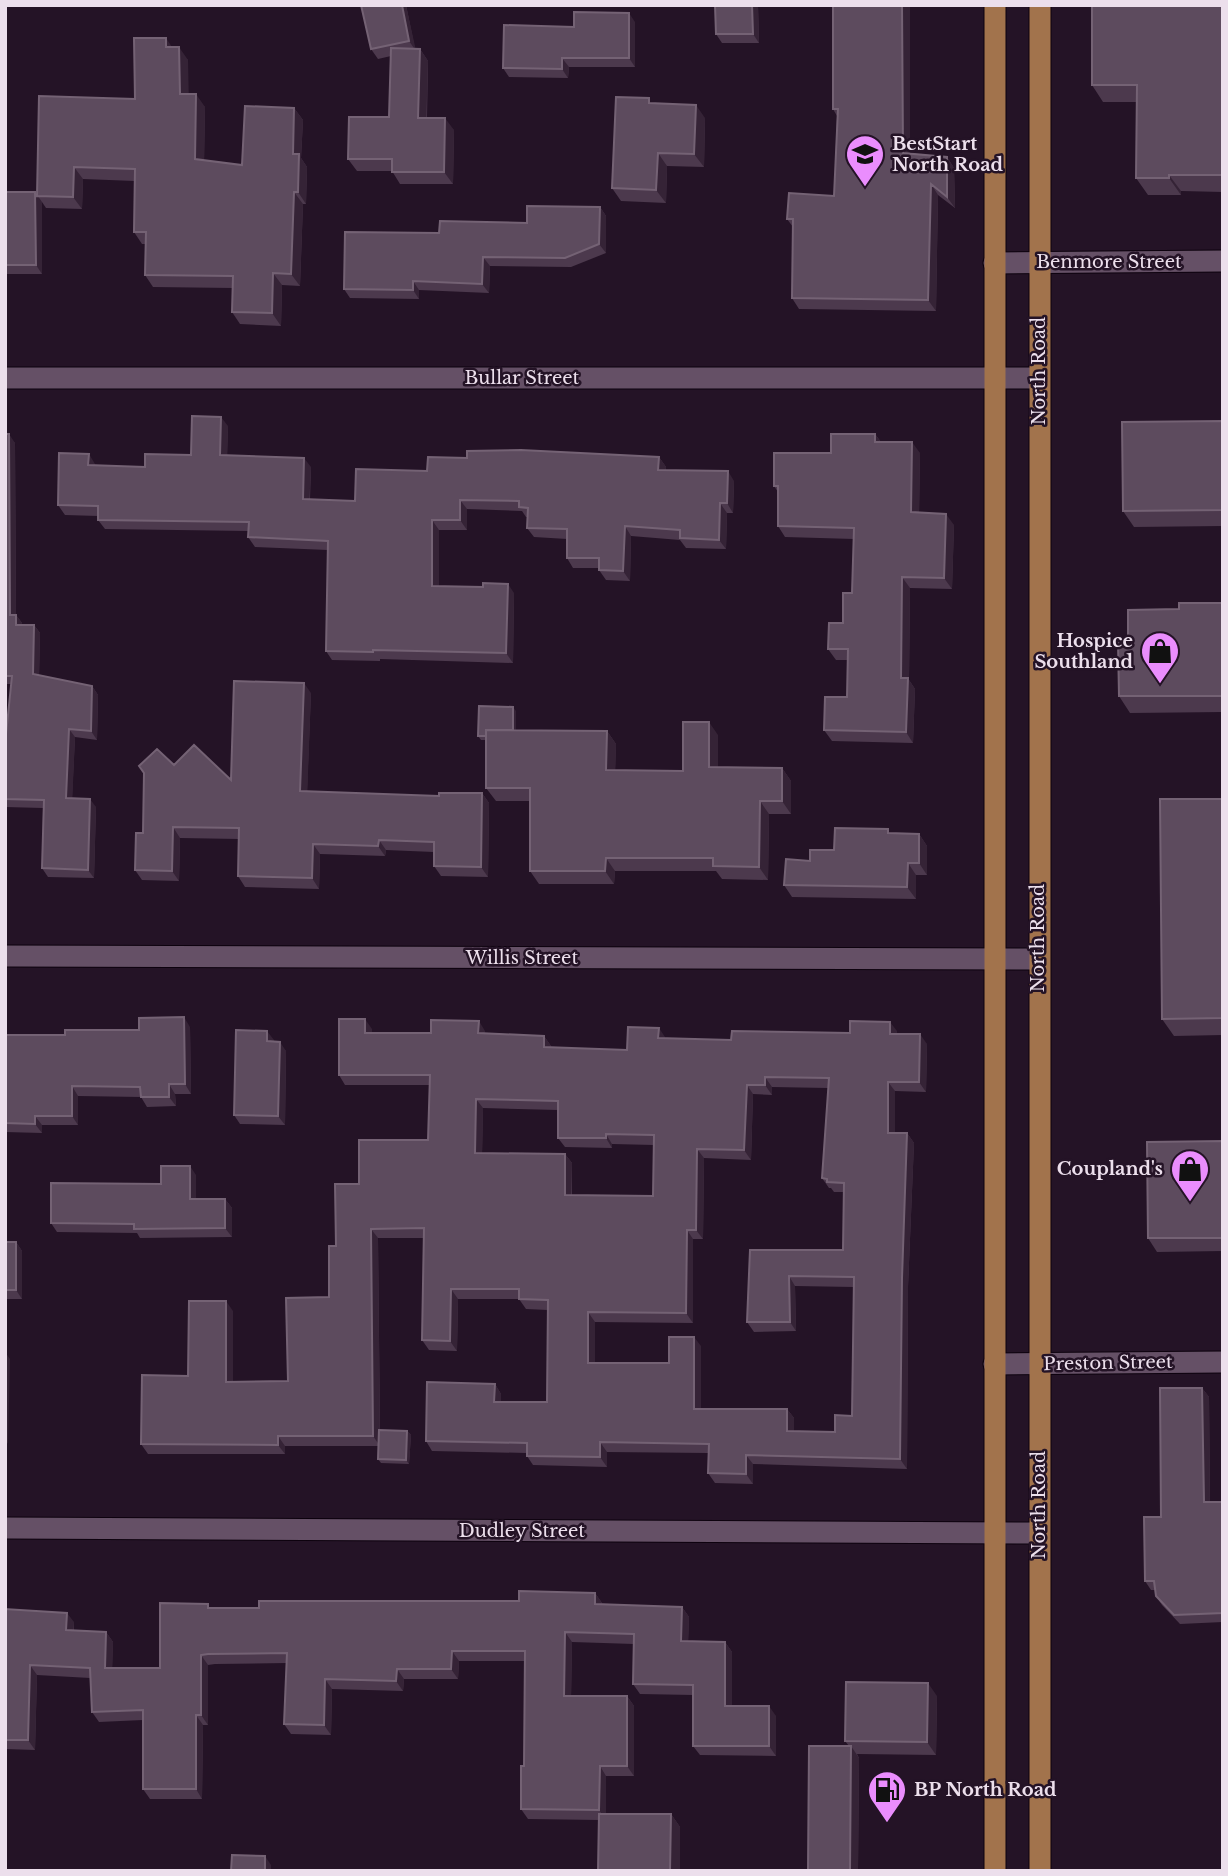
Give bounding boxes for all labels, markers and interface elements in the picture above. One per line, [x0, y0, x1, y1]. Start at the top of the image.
school or university icon: BestStart North Road [844, 133, 886, 188]
place label: BestStart North Road [892, 133, 1004, 176]
street label: Benmore Street [1036, 251, 1182, 273]
street label: North Road [1028, 317, 1050, 425]
street label: Bullar Street [465, 367, 580, 389]
place label: Hospice Southland [1034, 630, 1134, 673]
shop icon: Hospice Southland [1139, 630, 1181, 685]
street label: North Road [1027, 884, 1049, 992]
street label: Willis Street [465, 947, 578, 969]
shop icon: Coupland's [1169, 1148, 1211, 1203]
place label: Coupland's [1057, 1158, 1163, 1180]
street label: Preston Street [1043, 1351, 1173, 1375]
street label: North Road [1028, 1451, 1050, 1559]
street label: Dudley Street [459, 1520, 585, 1542]
fuel station icon: BP North Road [866, 1769, 908, 1824]
place label: BP North Road [914, 1779, 1057, 1801]

